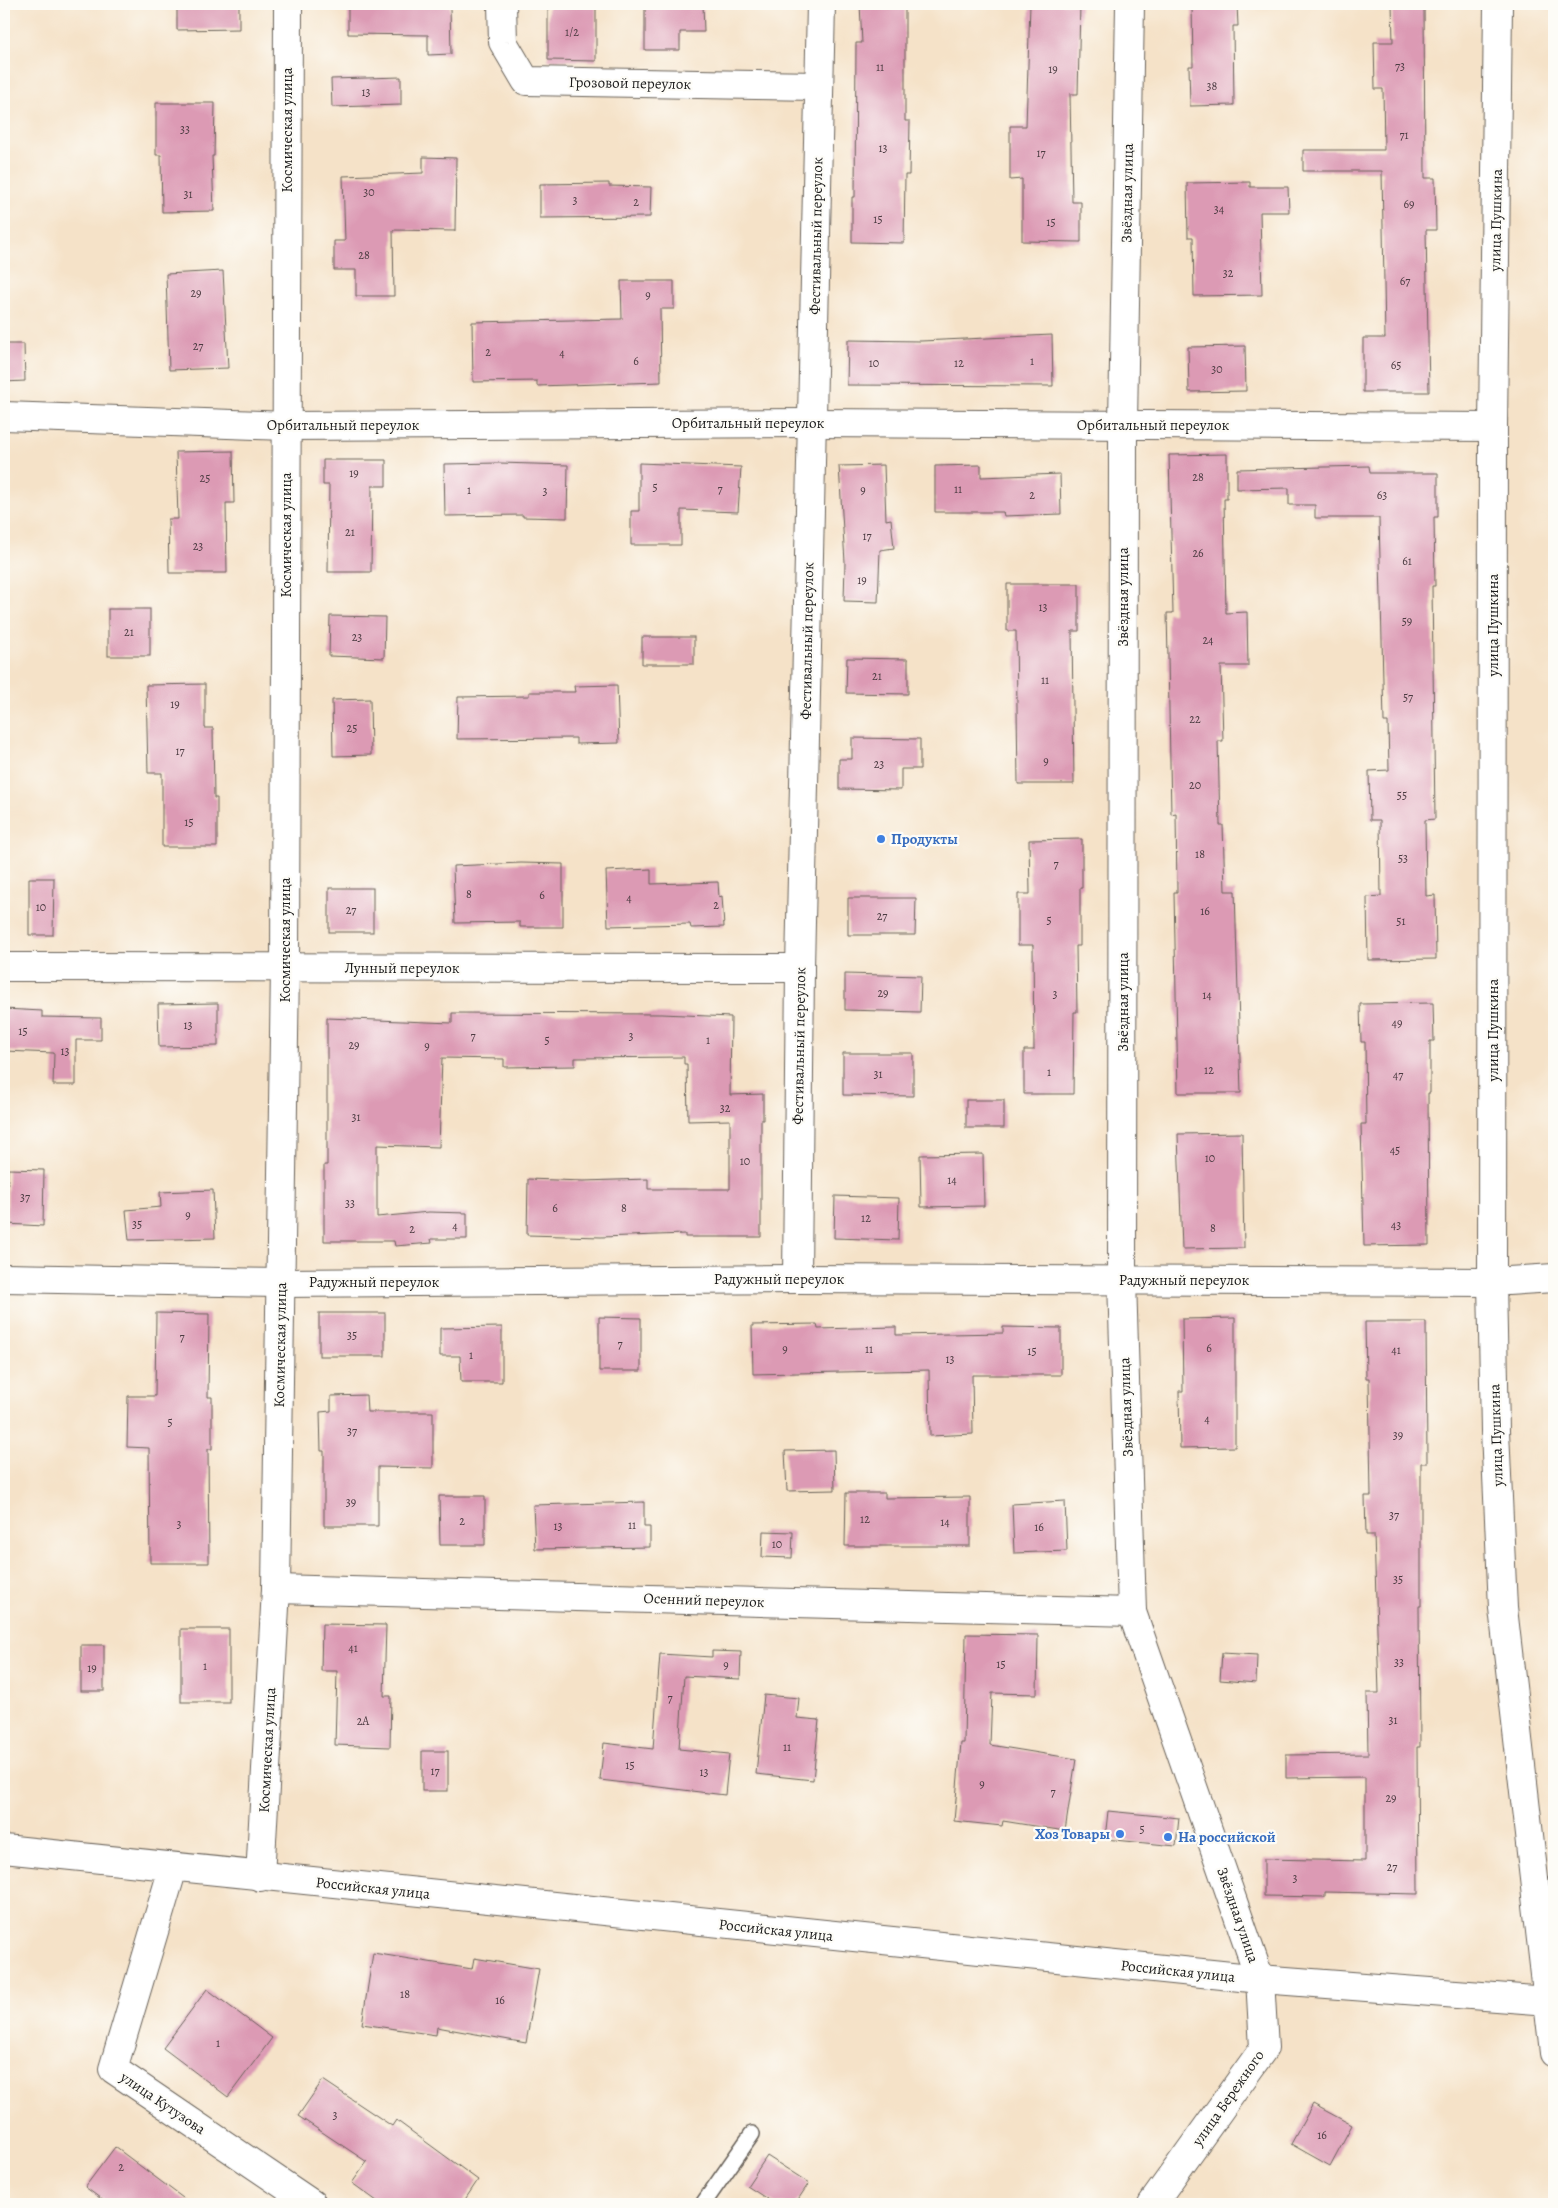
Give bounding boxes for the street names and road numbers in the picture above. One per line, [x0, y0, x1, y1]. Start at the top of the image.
street label: Космическая улица [277, 67, 297, 193]
street label: Грозовой переулок [569, 72, 692, 94]
street label: Звёздная улица [1116, 143, 1138, 243]
street label: Фестивальный переулок [805, 157, 827, 315]
street label: улица Пушкина [1485, 168, 1507, 273]
street label: Орбитальный переулок [672, 413, 825, 433]
street label: Орбитальный переулок [267, 415, 420, 435]
street label: Орбитальный переулок [1077, 415, 1230, 435]
street label: Космическая улица [276, 472, 296, 598]
street label: Звёздная улица [1113, 547, 1133, 647]
street label: Фестивальный переулок [796, 562, 818, 720]
street label: улица Пушкина [1483, 574, 1503, 677]
street label: Космическая улица [275, 877, 295, 1003]
street label: Звёздная улица [1113, 952, 1133, 1052]
street label: Лунный переулок [344, 958, 460, 978]
street label: Фестивальный переулок [788, 967, 810, 1125]
street label: улица Пушкина [1483, 979, 1503, 1082]
street label: Радужный переулок [714, 1269, 844, 1289]
street label: Радужный переулок [1119, 1270, 1249, 1290]
street label: Радужный переулок [309, 1272, 439, 1292]
street label: Космическая улица [269, 1282, 291, 1408]
street label: Звёздная улица [1114, 1357, 1138, 1457]
street label: улица Пушкина [1484, 1383, 1508, 1488]
street label: Осенний переулок [643, 1588, 765, 1612]
street label: Космическая улица [254, 1687, 280, 1813]
street label: Звёздная улица [1212, 1865, 1264, 1965]
street label: Российская улица [315, 1872, 431, 1904]
street label: Российская улица [718, 1914, 834, 1946]
street label: Российская улица [1120, 1955, 1236, 1987]
street label: улица Бережного [1187, 2046, 1269, 2151]
street label: улица Кутузова [116, 2067, 210, 2139]

